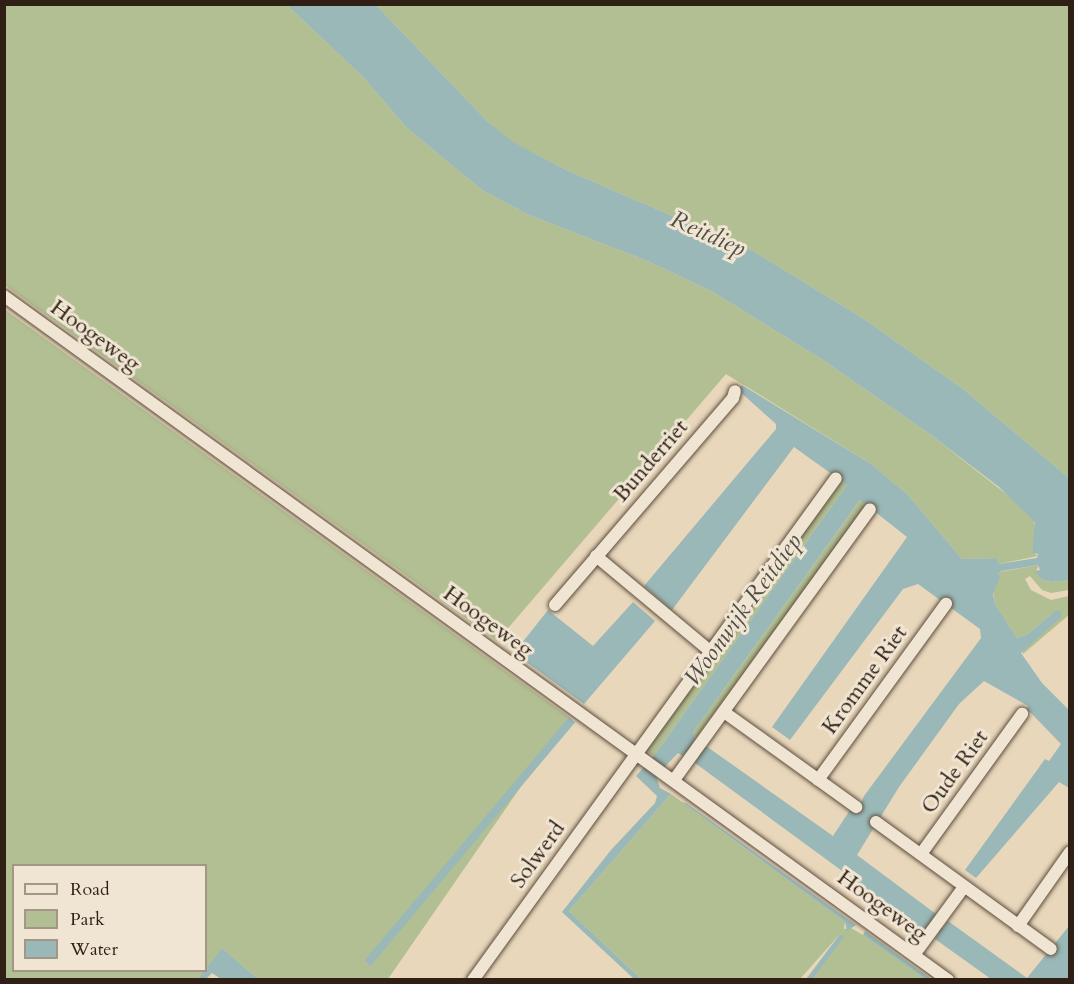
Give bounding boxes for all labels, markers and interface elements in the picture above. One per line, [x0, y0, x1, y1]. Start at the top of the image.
water label: Reitdiep [666, 205, 750, 263]
street label: Hoogeweg [45, 295, 145, 377]
street label: Bunderriet [608, 414, 694, 508]
water label: Woonwijk Reitdiep [678, 528, 808, 692]
street label: Hoogeweg [438, 581, 538, 663]
street label: Kromme Riet [817, 621, 913, 739]
street label: Oude Riet [916, 725, 994, 819]
street label: Solwerd [505, 817, 571, 893]
legend [12, 864, 207, 972]
street label: Hoogeweg [832, 865, 932, 947]
text: Road [70, 877, 110, 902]
text: Park [70, 907, 105, 932]
text: Water [70, 937, 118, 962]

